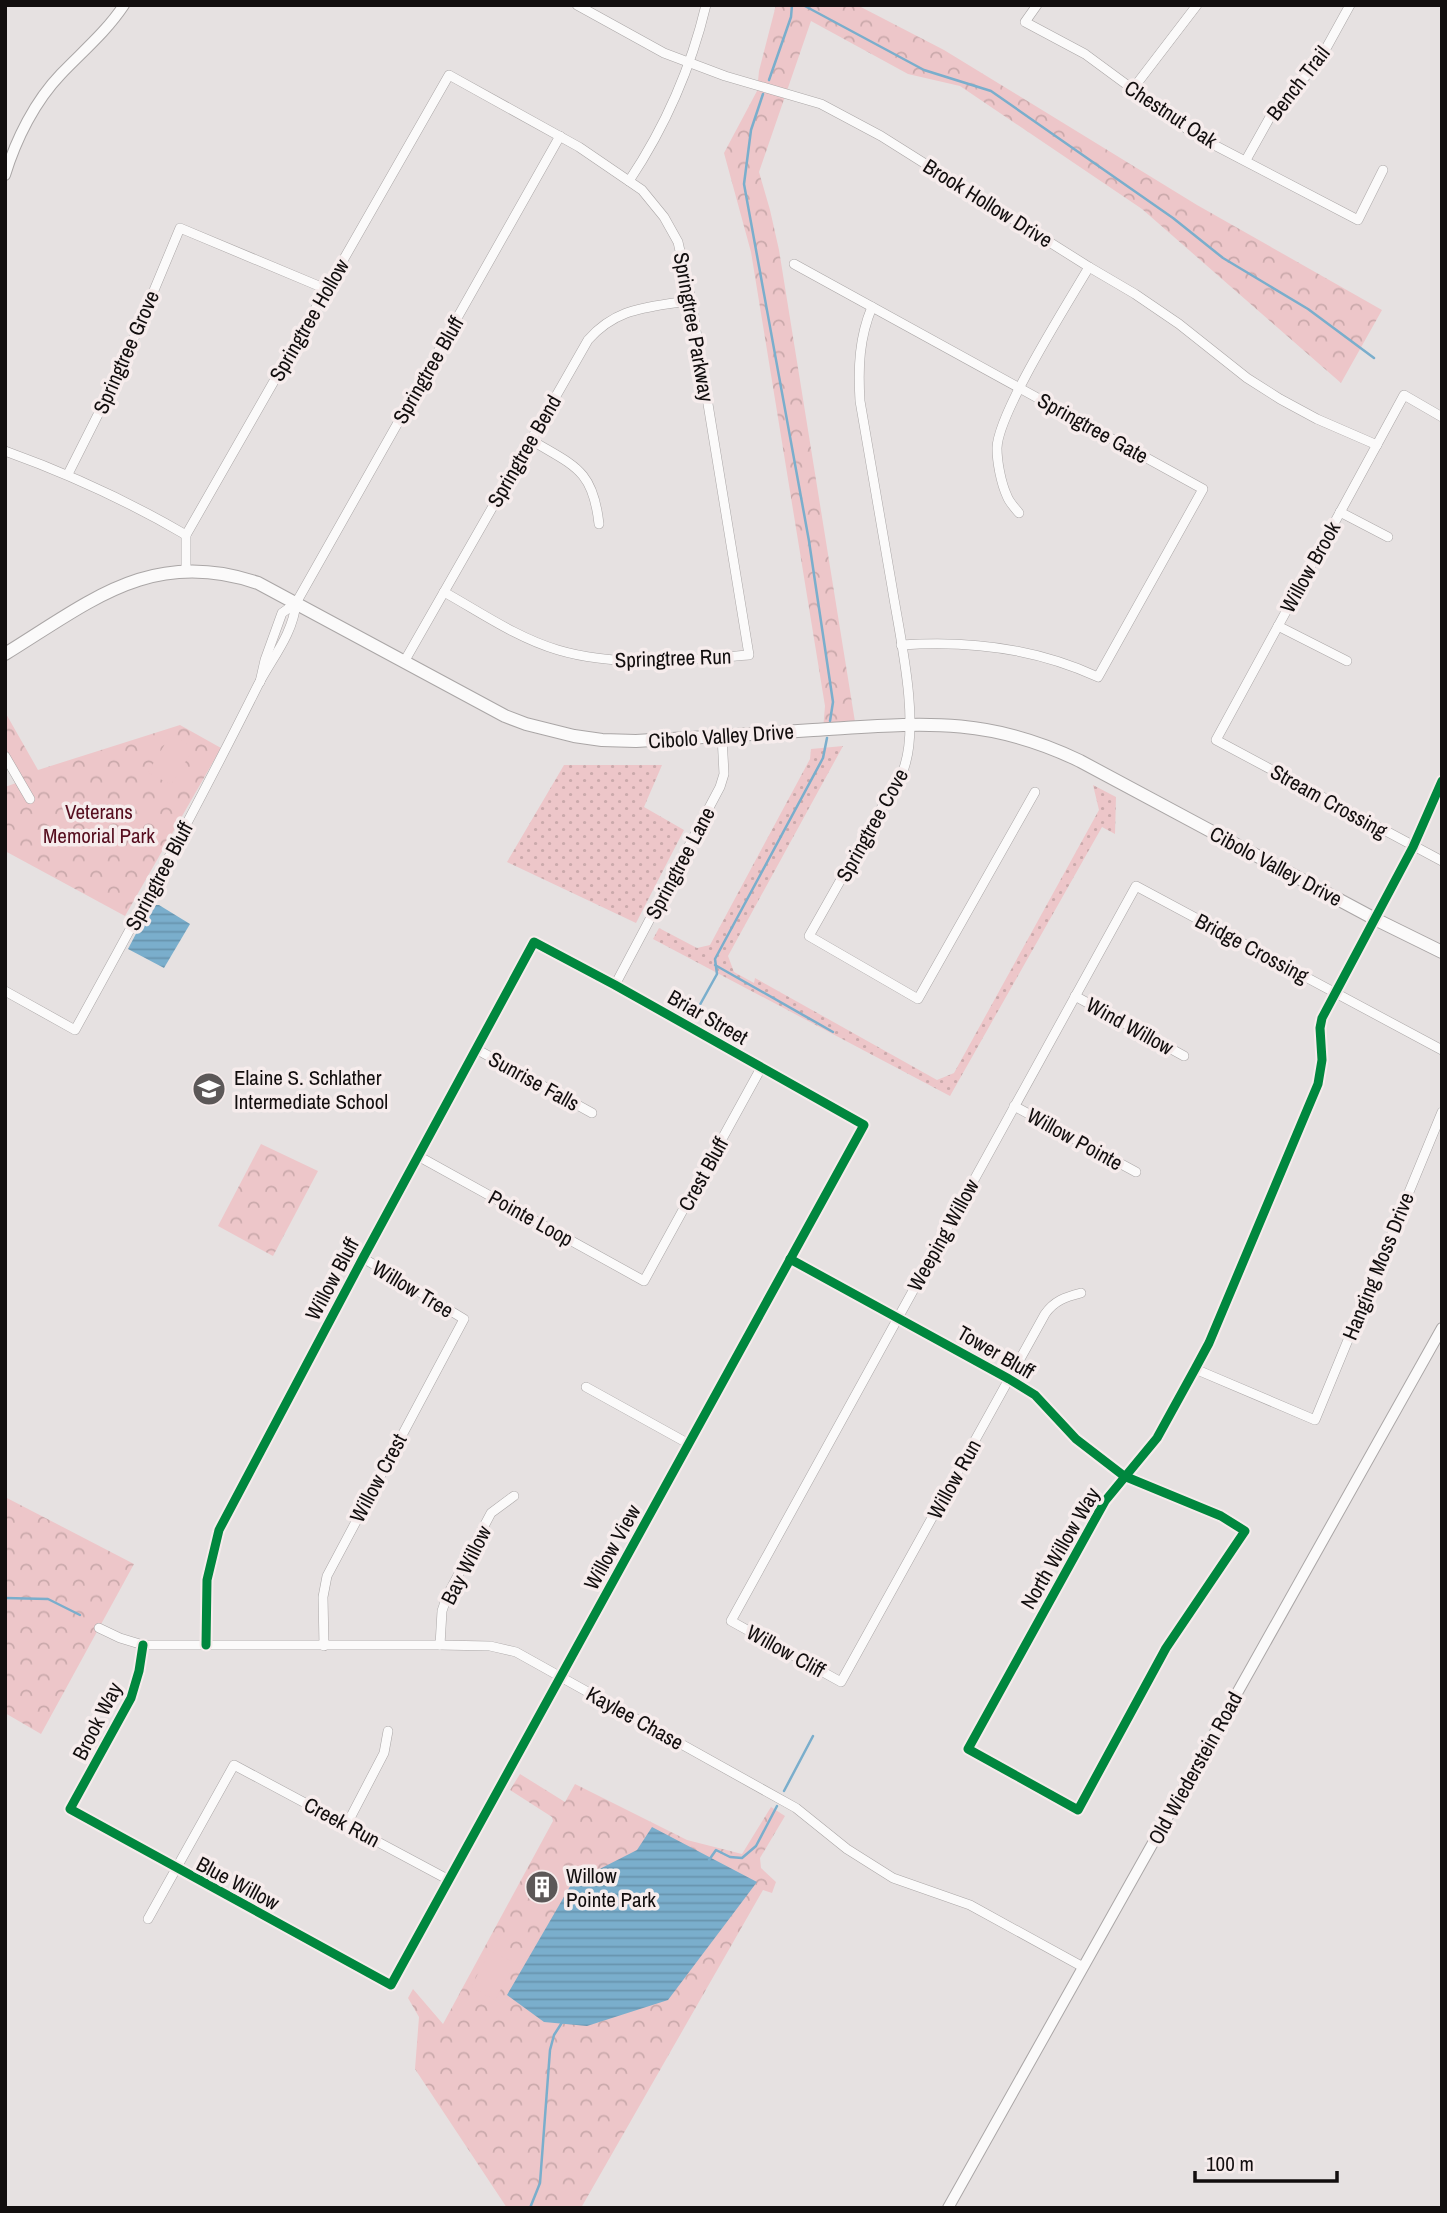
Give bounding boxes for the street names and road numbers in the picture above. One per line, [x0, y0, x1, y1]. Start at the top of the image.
street label: Bench Trail [1260, 40, 1336, 126]
street label: Chestnut Oak [1119, 73, 1223, 155]
street label: Brook Hollow Drive [918, 152, 1058, 254]
street label: Springtree Parkway [667, 250, 721, 404]
street label: Springtree Hollow [262, 253, 356, 387]
street label: Springtree Grove [86, 286, 166, 418]
street label: Springtree Bluff [386, 310, 471, 429]
street label: Springtree Gate [1032, 386, 1154, 470]
street label: Springtree Bend [480, 389, 568, 513]
street label: Willow Brook [1273, 516, 1347, 618]
street label: Springtree Run [614, 641, 732, 675]
street label: Cibolo Valley Drive [647, 716, 795, 756]
street label: Stream Crossing [1265, 757, 1393, 845]
street label: Springtree Cove [829, 763, 915, 887]
street label: Springtree Lane [638, 802, 722, 924]
street label: Springtree Bluff [118, 816, 200, 936]
street label: Cibolo Valley Drive [1205, 819, 1347, 913]
street label: Bridge Crossing [1190, 906, 1314, 990]
street label: Briar Street [663, 982, 754, 1052]
street label: Wind Willow [1081, 990, 1179, 1062]
street label: Sunrise Falls [483, 1044, 585, 1118]
street label: Willow Pointe [1022, 1101, 1128, 1177]
street label: Crest Bluff [671, 1131, 735, 1216]
street label: Weeping Willow [900, 1173, 986, 1296]
street label: Pointe Loop [483, 1183, 579, 1253]
street label: Hanging Moss Drive [1335, 1188, 1421, 1344]
street label: Willow Bluff [298, 1232, 366, 1325]
street label: Willow Tree [367, 1253, 459, 1325]
street label: Tower Bluff [952, 1318, 1041, 1386]
street label: Willow Crest [343, 1428, 414, 1527]
street label: Willow Run [920, 1434, 988, 1524]
street label: North Willow Way [1013, 1481, 1107, 1614]
street label: Willow View [577, 1499, 648, 1595]
street label: Bay Willow [434, 1520, 499, 1610]
street label: Willow Cliff [741, 1618, 831, 1685]
street label: Brook Way [65, 1677, 129, 1765]
street label: Kaylee Chase [581, 1679, 689, 1757]
street label: Old Wiederstein Road [1141, 1686, 1249, 1850]
street label: Creek Run [299, 1790, 385, 1854]
street label: Blue Willow [191, 1849, 285, 1917]

